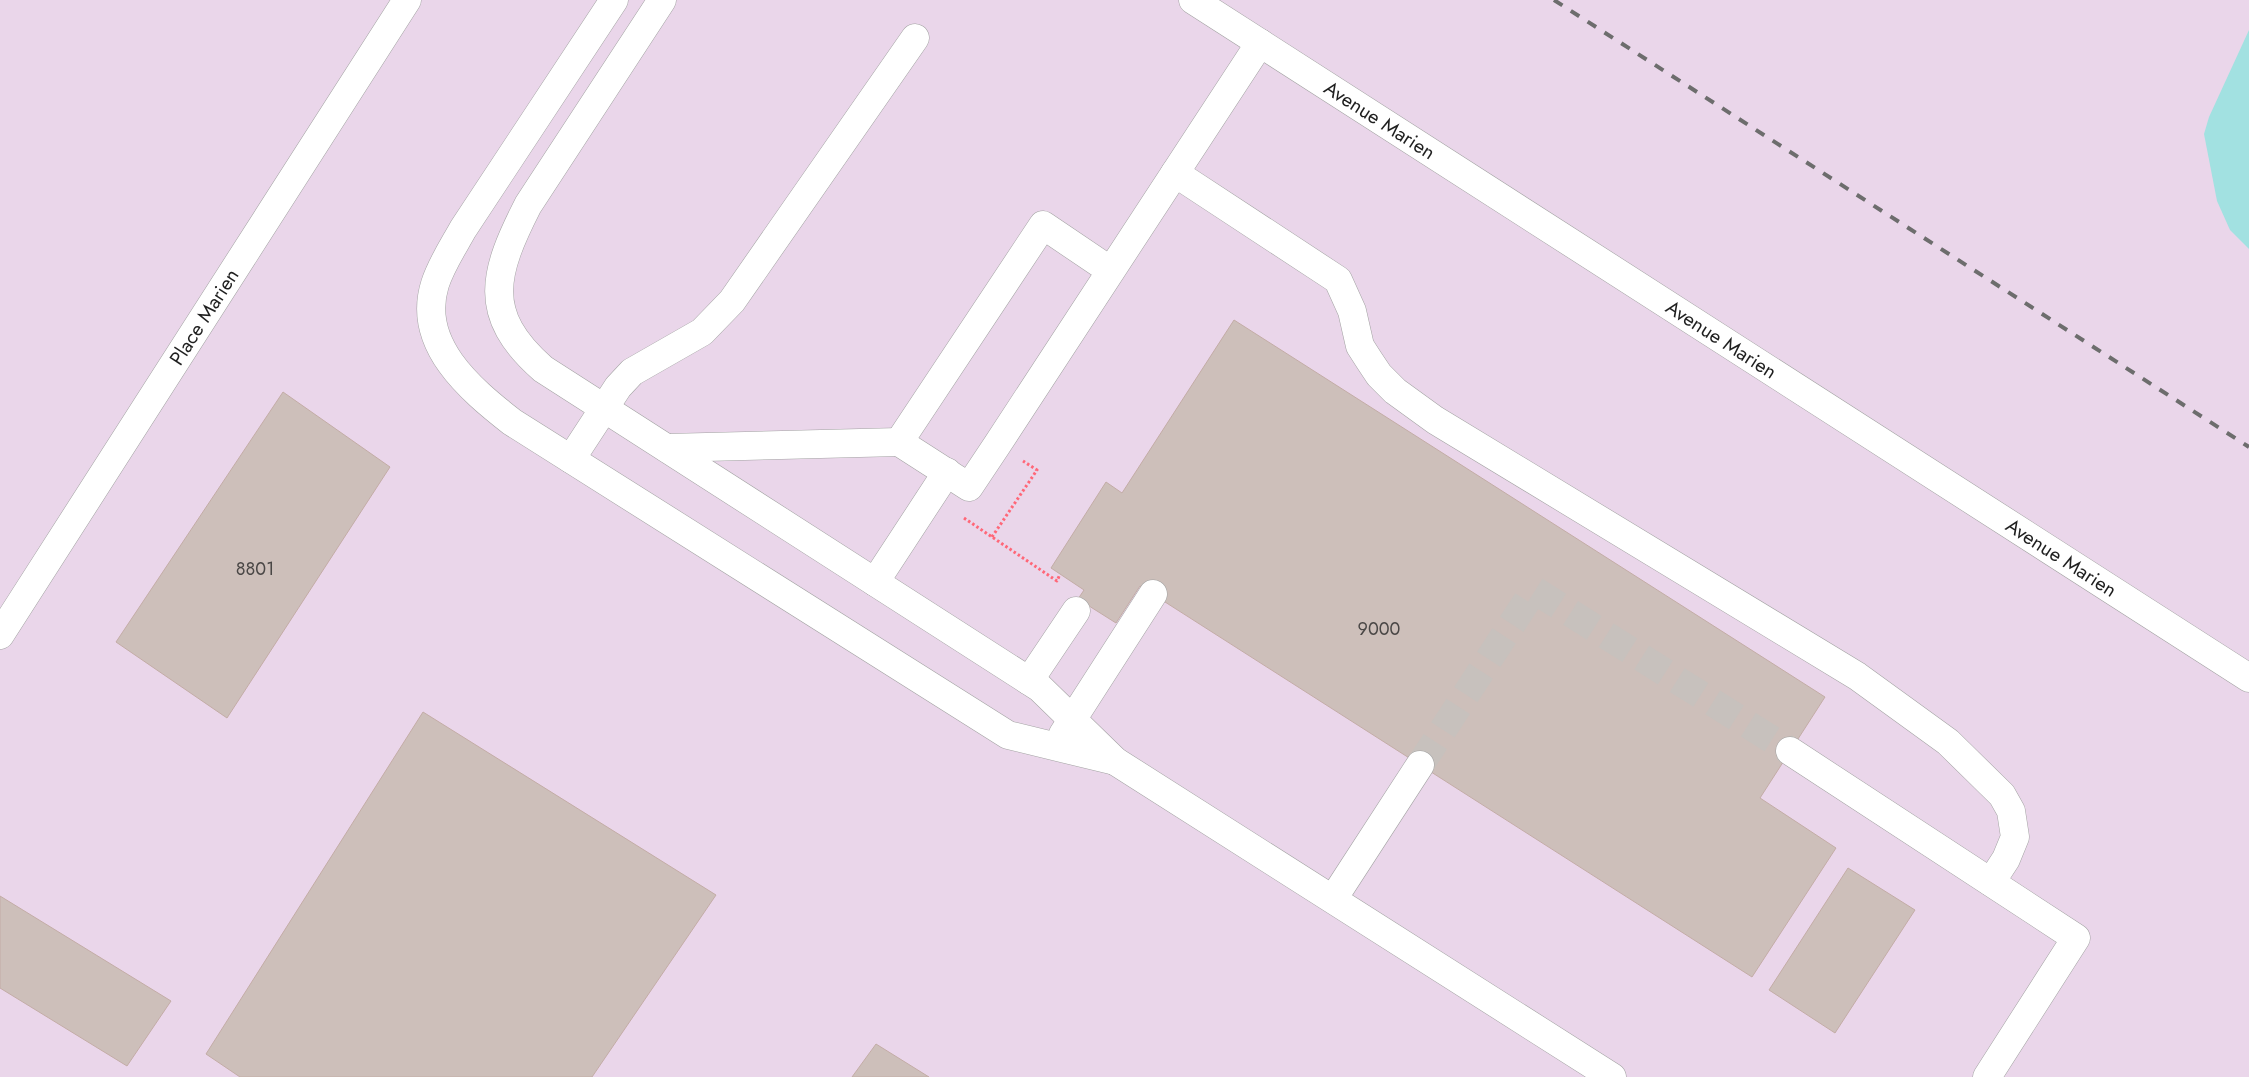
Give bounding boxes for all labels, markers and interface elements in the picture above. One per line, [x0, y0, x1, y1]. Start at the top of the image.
street label: Avenue Marien [1318, 74, 1441, 167]
street label: Place Marien [163, 263, 246, 371]
street label: Avenue Marien [1660, 293, 1782, 386]
street label: Avenue Marien [2000, 511, 2122, 605]
house number: 8801 [236, 556, 274, 582]
house number: 9000 [1358, 616, 1401, 642]

